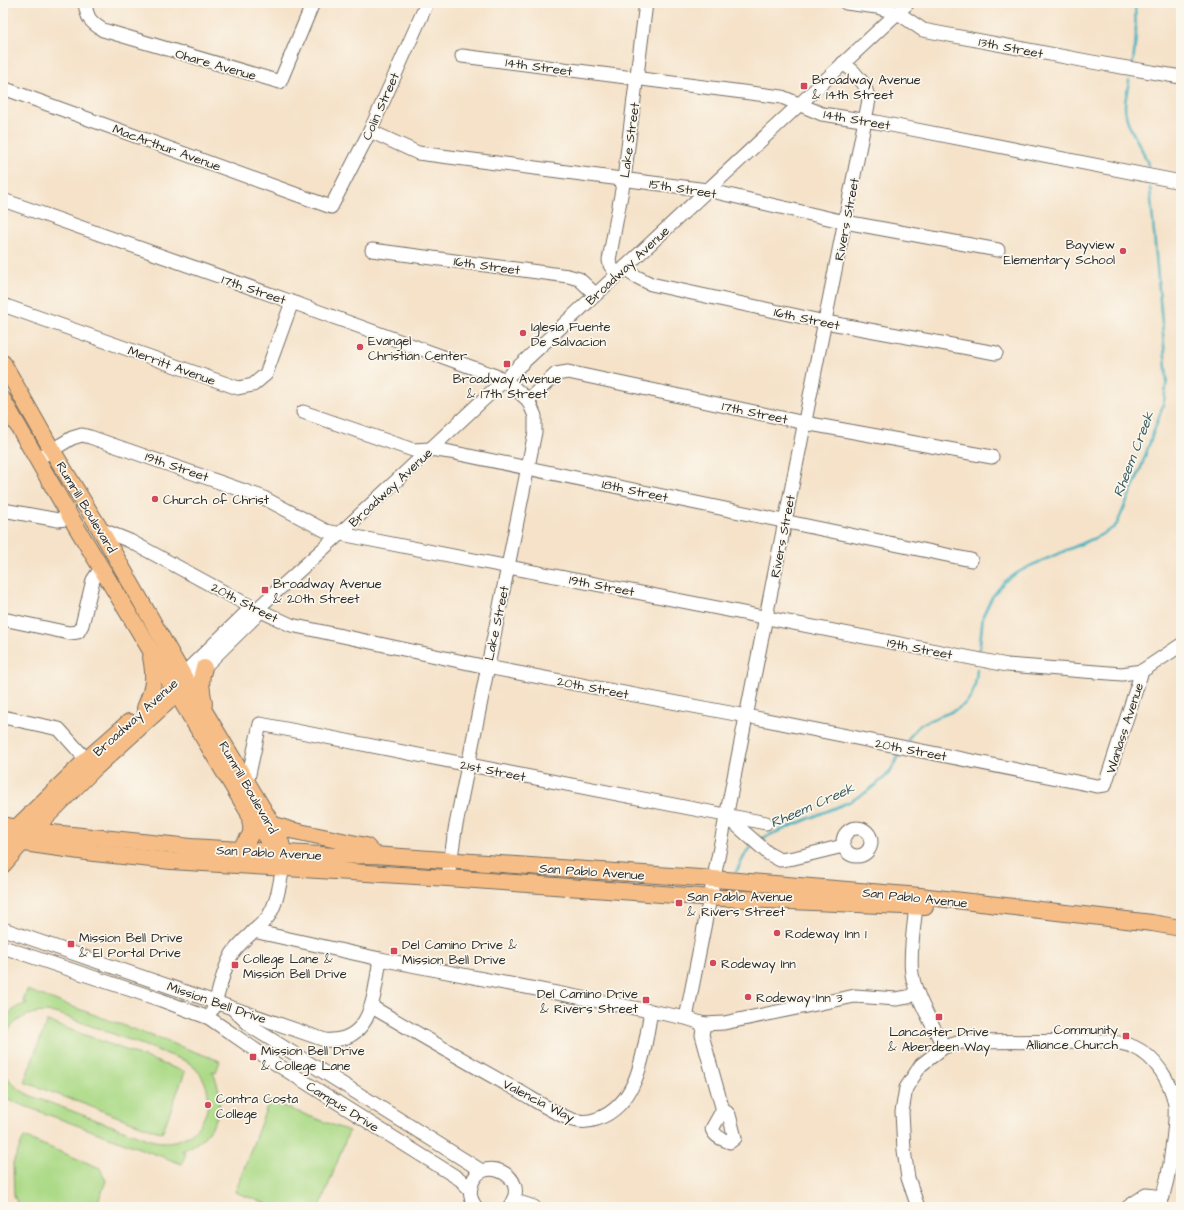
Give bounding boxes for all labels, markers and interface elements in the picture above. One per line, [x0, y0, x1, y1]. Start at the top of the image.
street label: 13th Street [977, 33, 1045, 63]
street label: Ohare Avenue [173, 45, 258, 85]
street label: 14th Street [504, 53, 574, 81]
street label: Colin Street [358, 69, 404, 143]
place label: Broadway Avenue & 14th Street [812, 71, 921, 104]
marker: Broadway Avenue & 14th Street [799, 81, 809, 91]
street label: Lake Street [616, 101, 644, 179]
street label: 14th Street [822, 105, 892, 135]
street label: MacArthur Avenue [110, 120, 223, 176]
street label: 15th Street [648, 175, 719, 203]
street label: Rivers Street [830, 176, 864, 262]
street label: Broadway Avenue [582, 222, 674, 310]
place label: Bayview Elementary School [1004, 236, 1115, 270]
marker: Bayview Elementary School [1118, 246, 1128, 256]
street label: 16th Street [453, 252, 522, 280]
street label: 17th Street [219, 271, 289, 310]
street label: 16th Street [772, 303, 842, 335]
place label: Iglesia Fuente De Salvacion [531, 318, 611, 351]
marker: Iglesia Fuente De Salvacion [518, 328, 528, 338]
place label: Evangel Christian Center [368, 332, 467, 365]
street label: Merritt Avenue [125, 342, 218, 390]
marker: Evangel Christian Center [355, 342, 365, 352]
marker: Broadway Avenue & 17th Street [502, 359, 512, 369]
place label: Broadway Avenue & 17th Street [453, 370, 561, 403]
street label: 17th Street [720, 397, 790, 429]
water label: Rheem Creek [1108, 408, 1160, 500]
street label: Broadway Avenue [345, 444, 437, 532]
street label: 19th Street [143, 448, 212, 486]
street label: Rumrill Boulevard [52, 458, 121, 557]
street label: 18th Street [600, 475, 670, 507]
place label: Church of Christ [163, 491, 270, 509]
street label: Rivers Street [766, 493, 800, 579]
marker: Church of Christ [150, 494, 160, 504]
street label: 19th Street [568, 571, 637, 601]
place label: Broadway Avenue & 20th Street [273, 575, 382, 608]
street label: 20th Street [208, 578, 282, 628]
street label: Lake Street [480, 583, 514, 662]
marker: Broadway Avenue & 20th Street [260, 585, 270, 595]
street label: 19th Street [886, 634, 955, 664]
street label: 20th Street [555, 672, 631, 704]
street label: Broadway Avenue [89, 675, 183, 762]
street label: Wanlass Avenue [1102, 681, 1148, 776]
street label: 20th Street [873, 734, 949, 766]
street label: Rumrill Boulevard [214, 738, 282, 837]
street label: 21st Street [459, 756, 528, 786]
water label: Rheem Creek [767, 778, 858, 833]
street label: San Pablo Avenue [216, 841, 322, 865]
street label: San Pablo Avenue [539, 859, 645, 885]
street label: San Pablo Avenue [861, 884, 968, 912]
place label: San Pablo Avenue & Rivers Street [687, 888, 793, 921]
marker: San Pablo Avenue & Rivers Street [674, 898, 684, 908]
place label: Rodeway Inn 1 [785, 925, 867, 944]
marker: Rodeway Inn 1 [772, 928, 782, 938]
place label: Mission Bell Drive & El Portal Drive [79, 929, 183, 962]
place label: Del Camino Drive & Mission Bell Drive [402, 936, 517, 969]
marker: Mission Bell Drive & El Portal Drive [66, 939, 76, 949]
marker: Del Camino Drive & Mission Bell Drive [389, 946, 399, 956]
place label: College Lane & Mission Bell Drive [243, 950, 347, 983]
place label: Rodeway Inn [721, 955, 796, 974]
marker: Rodeway Inn [708, 958, 718, 968]
marker: College Lane & Mission Bell Drive [230, 960, 240, 970]
street label: Mission Bell Drive [165, 978, 269, 1028]
place label: Del Camino Drive & Rivers Street [537, 985, 639, 1018]
place label: Rodeway Inn 3 [756, 989, 843, 1008]
marker: Rodeway Inn 3 [743, 992, 753, 1002]
marker: Del Camino Drive & Rivers Street [641, 995, 651, 1005]
marker: Lancaster Drive & Aberdeen Way [934, 1012, 944, 1022]
place label: Community Alliance Church [1026, 1021, 1119, 1054]
place label: Lancaster Drive & Aberdeen Way [888, 1023, 990, 1057]
marker: Community Alliance Church [1121, 1031, 1131, 1041]
place label: Mission Bell Drive & College Lane [261, 1042, 365, 1076]
marker: Mission Bell Drive & College Lane [248, 1052, 258, 1062]
street label: Valencia Way [499, 1075, 578, 1128]
street label: Campus Drive [303, 1077, 382, 1136]
place label: Contra Costa College [216, 1090, 299, 1124]
marker: Contra Costa College [203, 1100, 213, 1110]

